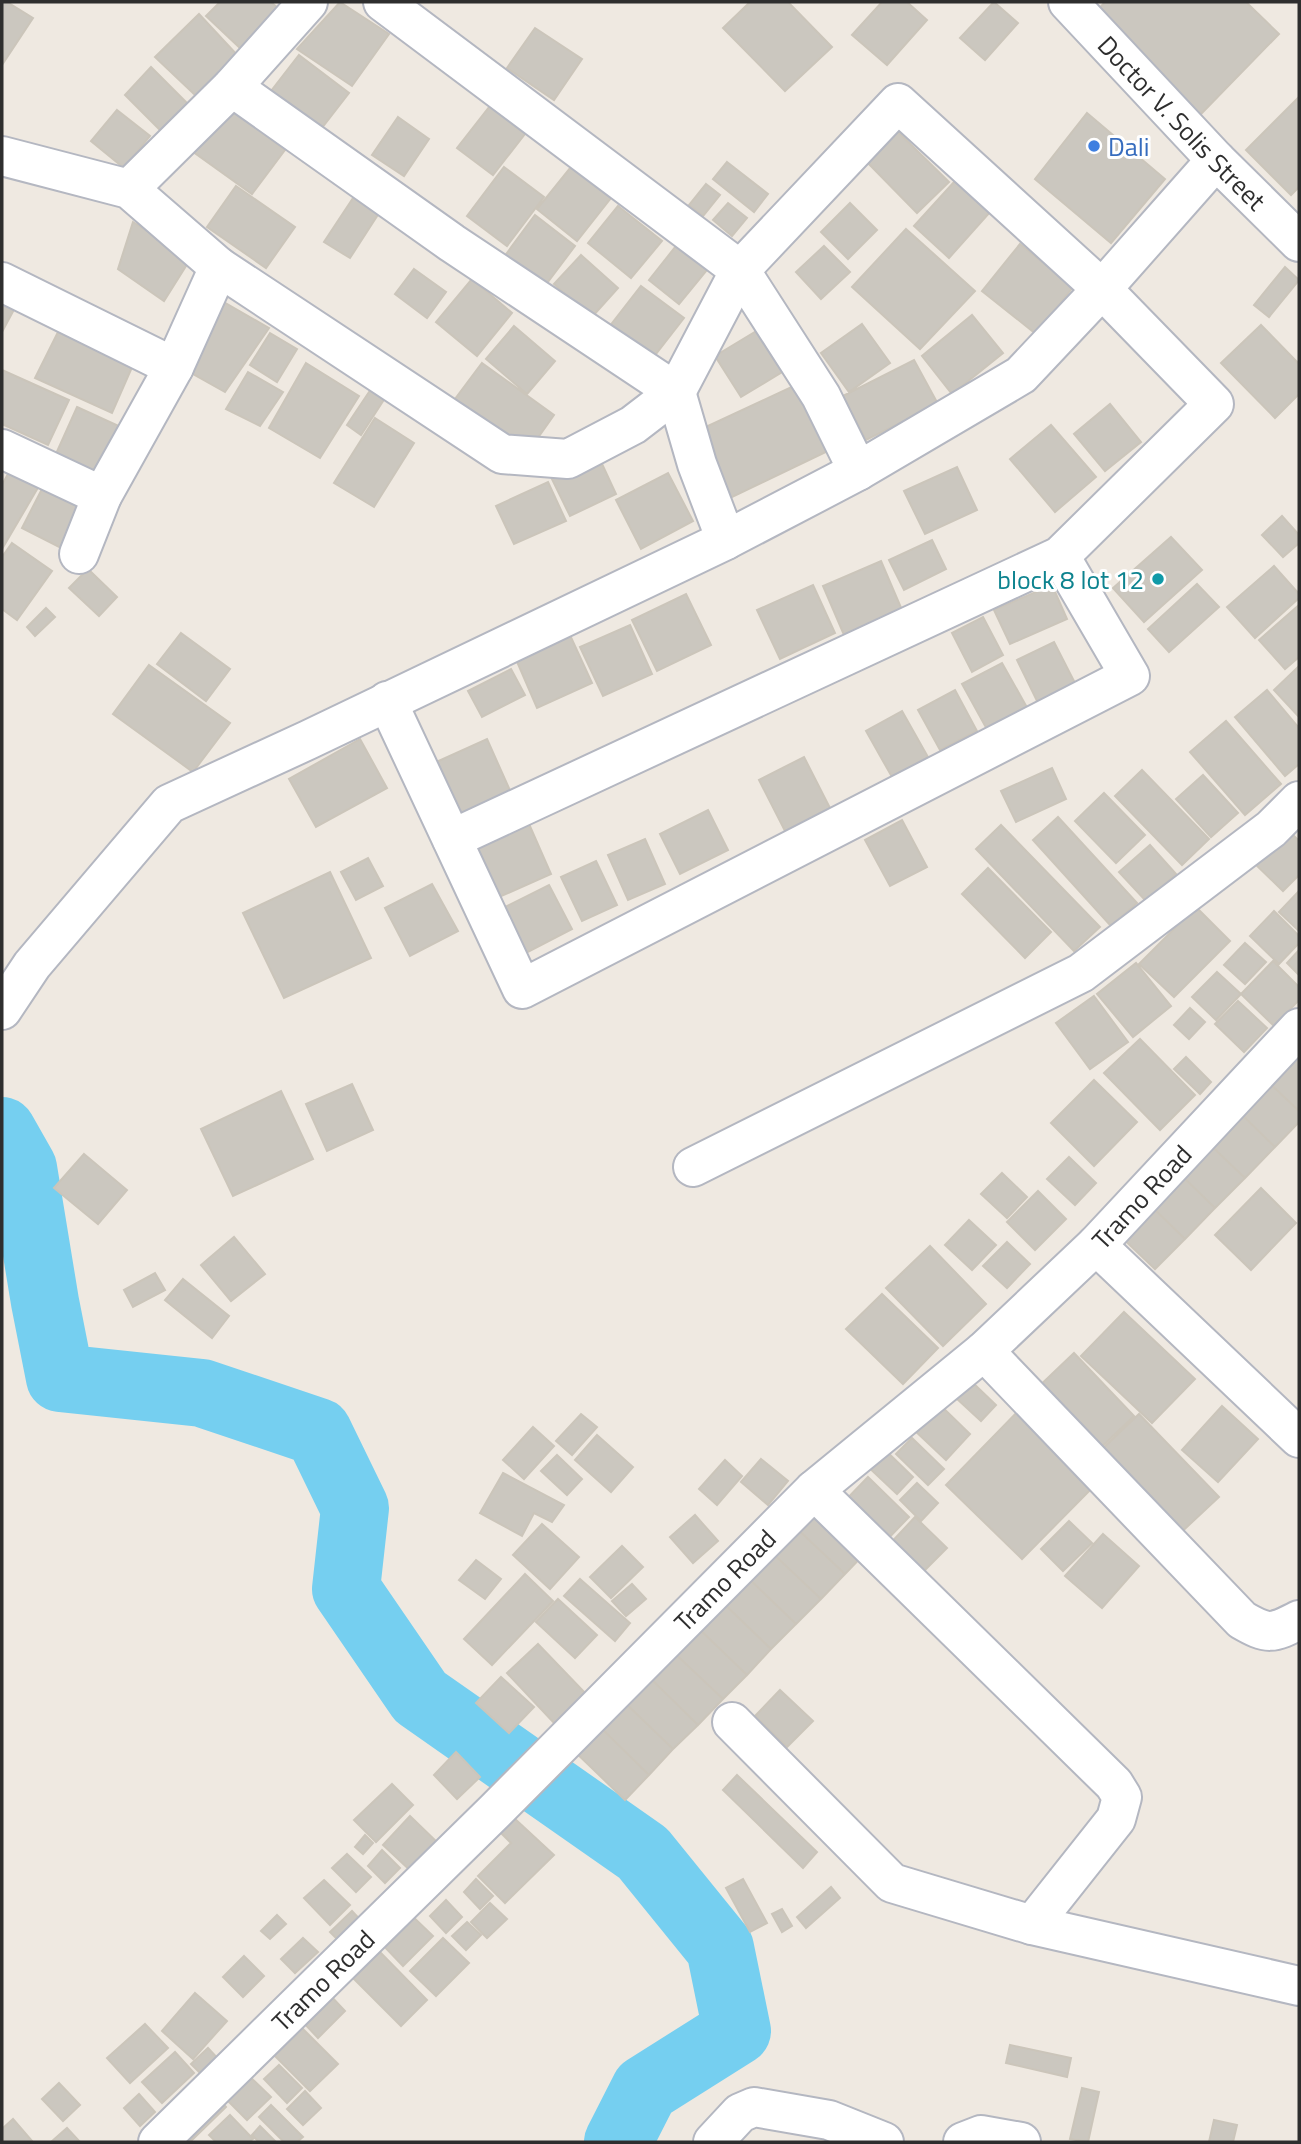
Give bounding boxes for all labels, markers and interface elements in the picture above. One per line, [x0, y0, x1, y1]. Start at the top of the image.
street label: Doctor V. Solis Street [1089, 26, 1275, 219]
place label: Dali [1108, 127, 1150, 166]
marker: Dali [1086, 138, 1102, 154]
place label: block 8 lot 12 [997, 560, 1144, 599]
marker: block 8 lot 12 [1150, 571, 1166, 587]
street label: Tramo Road [1082, 1135, 1200, 1258]
street label: Tramo Road [665, 1520, 785, 1640]
street label: Tramo Road [262, 1920, 383, 2040]

